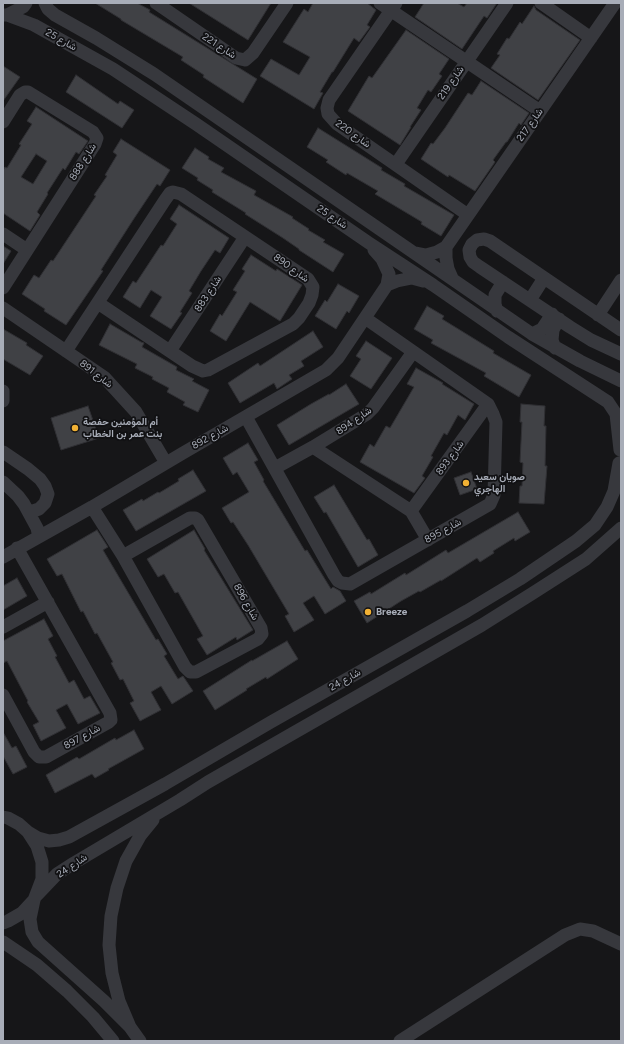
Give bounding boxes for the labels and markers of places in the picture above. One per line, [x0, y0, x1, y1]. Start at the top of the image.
place label: أم المؤمنين حفصة بنت عمر بن الخطاب [83, 416, 162, 440]
marker: أم المؤمنين حفصة بنت عمر بن الخطاب [70, 423, 80, 433]
place label: صويان سعيد الهاجري [474, 471, 525, 494]
marker: صويان سعيد الهاجري [461, 478, 471, 488]
place label: Breeze [376, 606, 407, 618]
marker: Breeze [363, 607, 373, 617]

